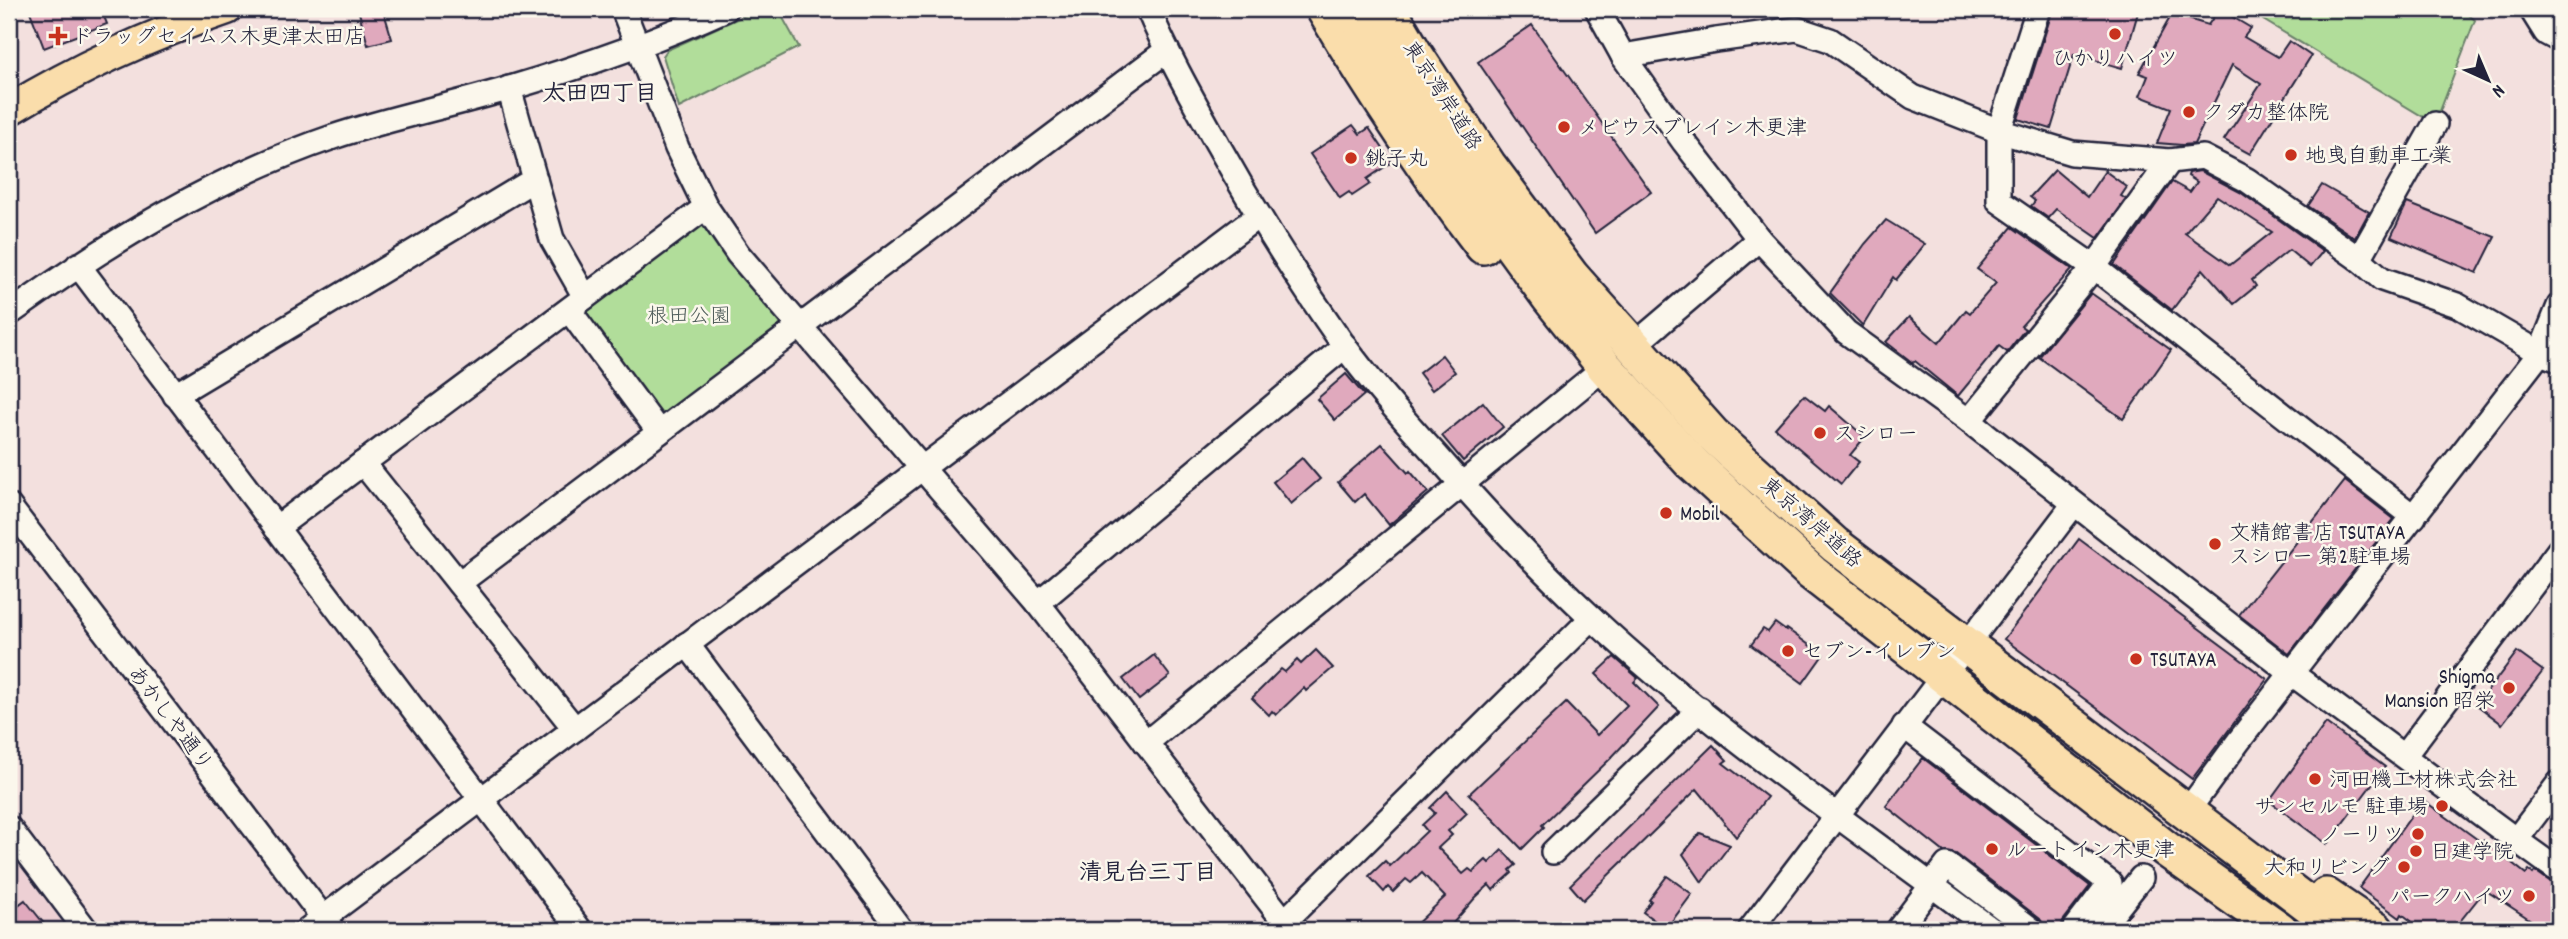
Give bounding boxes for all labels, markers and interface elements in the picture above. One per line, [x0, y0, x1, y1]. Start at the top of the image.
place label: ドラッグセイムス木更津太田店 [72, 24, 365, 54]
marker: ひかりハイツ [2107, 26, 2123, 42]
marker: ドラッグセイムス木更津太田店 [50, 28, 66, 44]
street label: 東京湾岸道路 [1394, 36, 1487, 158]
place label: ひかりハイツ [2052, 46, 2178, 76]
north arrow [2452, 46, 2522, 116]
text: N [2485, 77, 2510, 103]
district label: 太田四丁目 [543, 79, 658, 112]
place label: クダカ整体院 [2203, 100, 2329, 130]
marker: クダカ整体院 [2181, 104, 2197, 120]
place label: メビウスブレイン木更津 [1578, 115, 1807, 145]
marker: メビウスブレイン木更津 [1556, 119, 1572, 135]
place label: 地曵自動車工業 [2305, 143, 2452, 173]
place label: 銚子丸 [1365, 146, 1428, 176]
marker: 地曵自動車工業 [2283, 147, 2299, 163]
marker: 銚子丸 [1343, 150, 1359, 166]
park label: 根田公園 [647, 303, 731, 333]
place label: スシロー [1834, 421, 1918, 451]
marker: スシロー [1812, 425, 1828, 441]
street label: 東京湾岸道路 [1753, 472, 1867, 577]
place label: Mobil [1680, 501, 1720, 531]
marker: Mobil [1658, 505, 1674, 521]
place label: 文精館書店 TSUTAYA スシロー 第2駐車場 [2229, 520, 2411, 574]
marker: 文精館書店 TSUTAYA スシロー 第2駐車場 [2207, 536, 2223, 552]
place label: セブン-イレブン [1802, 639, 1956, 669]
marker: セブン-イレブン [1780, 643, 1796, 659]
place label: TSUTAYA [2150, 647, 2217, 677]
marker: TSUTAYA [2128, 651, 2144, 667]
street label: あかしや通り [119, 661, 218, 779]
place label: Shigma Mansion 昭栄 [2385, 664, 2496, 718]
marker: Shigma Mansion 昭栄 [2501, 680, 2517, 696]
place label: 河田機工材株式会社 [2329, 767, 2518, 797]
marker: 河田機工材株式会社 [2307, 771, 2323, 787]
place label: サンセルモ 駐車場 [2254, 794, 2428, 824]
marker: サンセルモ 駐車場 [2434, 798, 2450, 814]
place label: ノーリツ [2320, 822, 2404, 852]
marker: ノーリツ [2410, 826, 2426, 842]
place label: ルートイン木更津 [2006, 837, 2175, 867]
place label: 日建学院 [2430, 839, 2514, 869]
marker: ルートイン木更津 [1984, 841, 2000, 857]
marker: 日建学院 [2408, 843, 2424, 859]
place label: 大和リビング [2264, 855, 2390, 885]
district label: 清見台三丁目 [1079, 858, 1217, 891]
marker: 大和リビング [2396, 859, 2412, 875]
place label: パークハイツ [2389, 884, 2515, 914]
marker: パークハイツ [2521, 888, 2537, 904]

